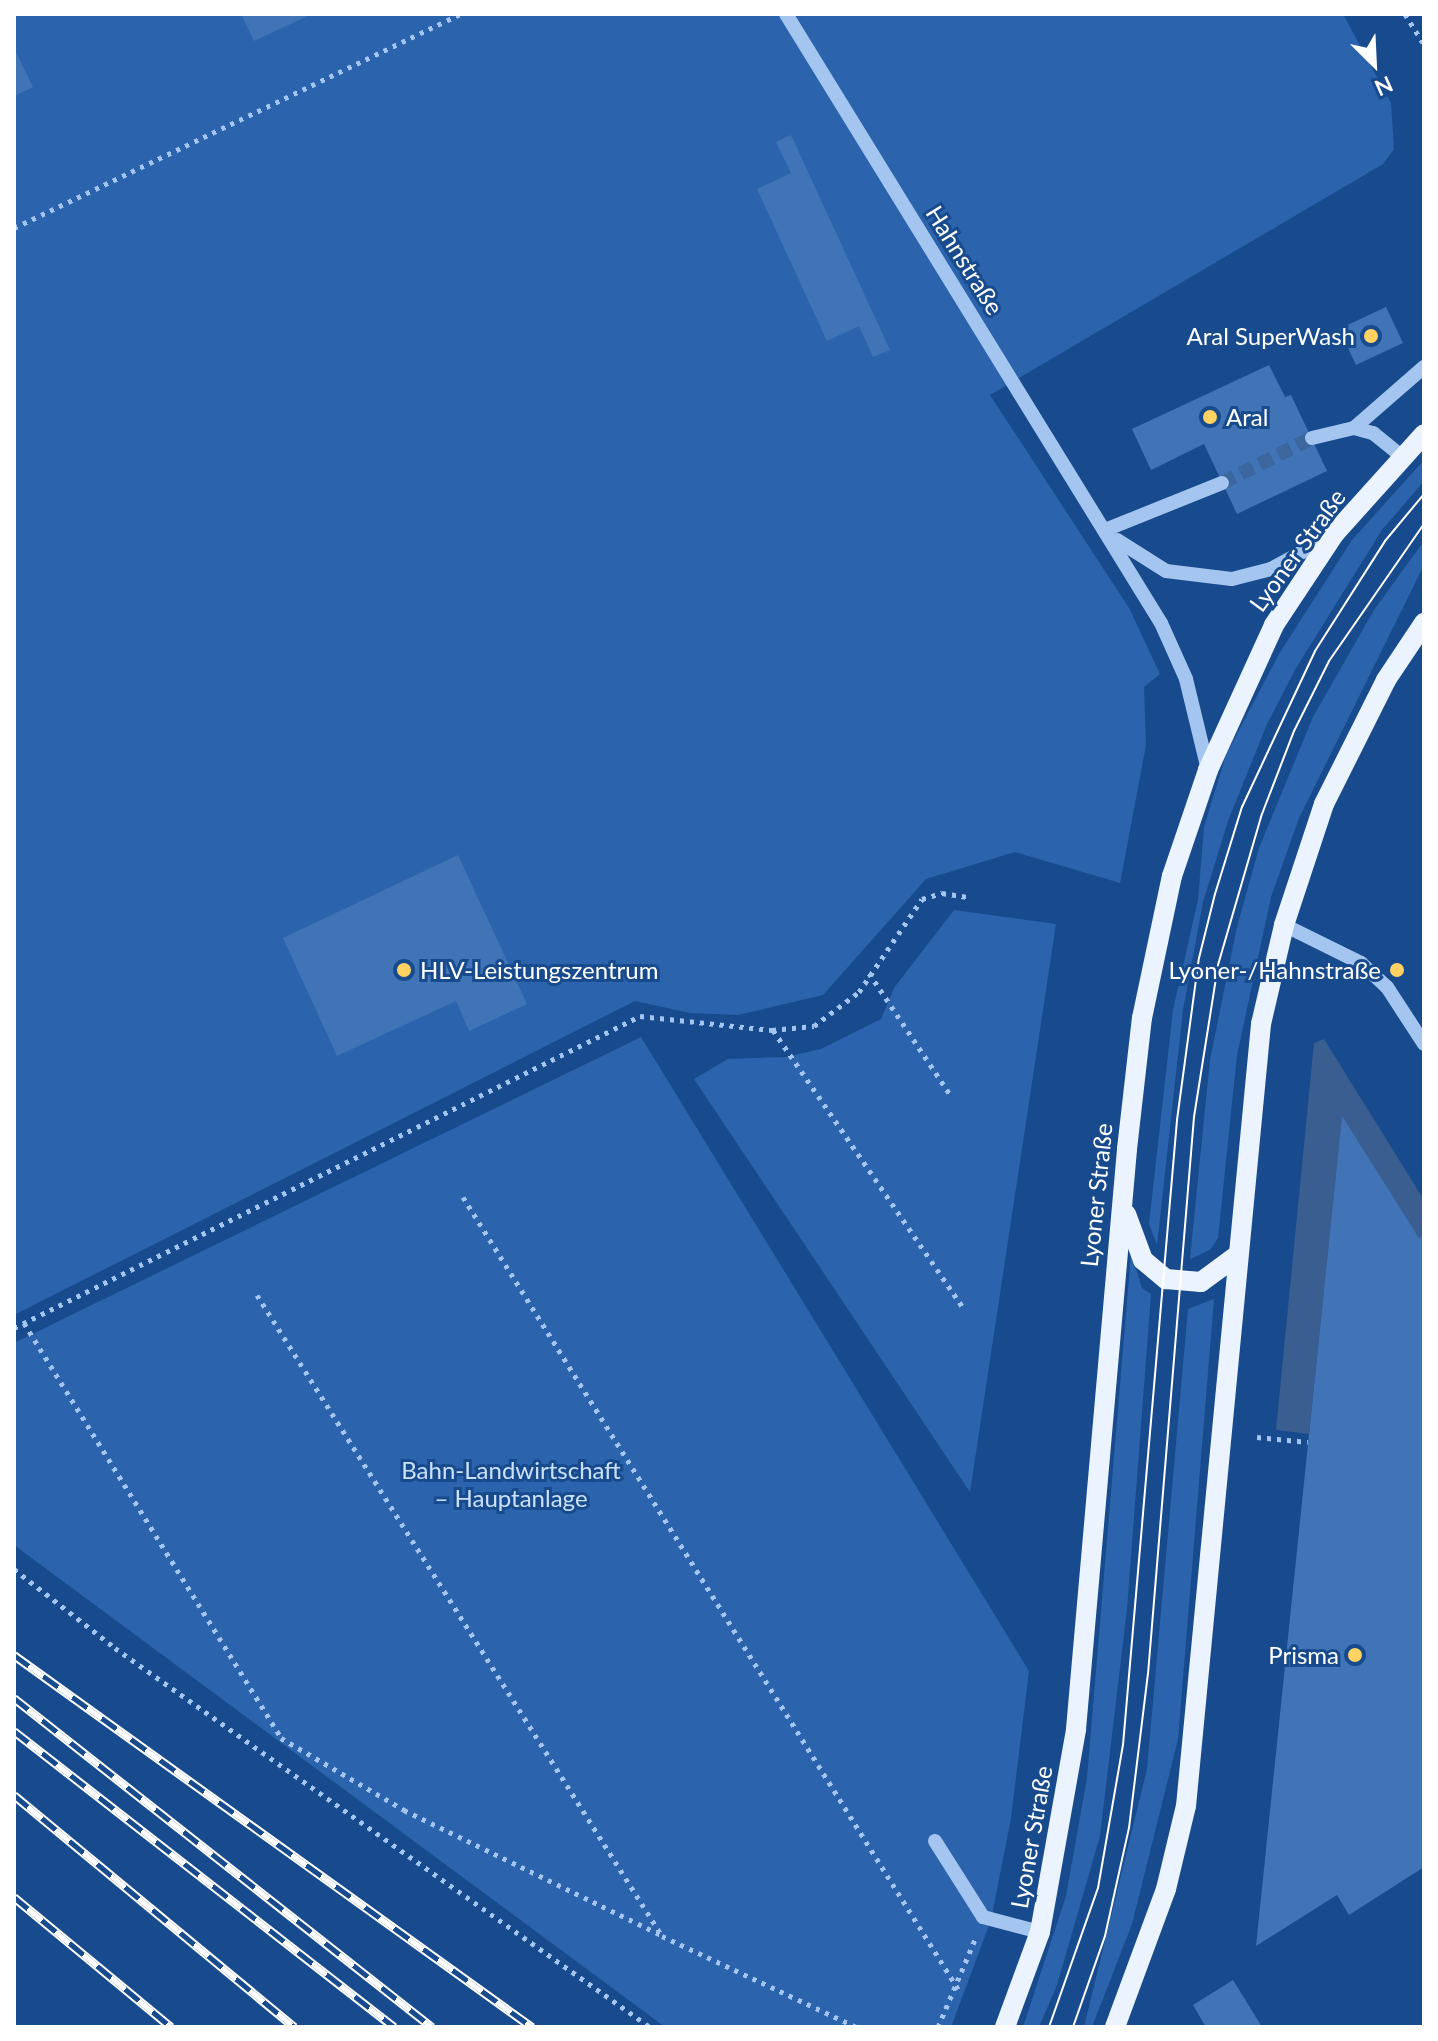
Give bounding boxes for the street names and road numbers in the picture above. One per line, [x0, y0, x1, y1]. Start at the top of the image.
street label: Hahnstraße [920, 200, 1010, 320]
street label: Lyoner Straße [1243, 483, 1351, 617]
street label: Lyoner Straße [1074, 1121, 1118, 1269]
street label: Lyoner Straße [1004, 1763, 1058, 1911]

